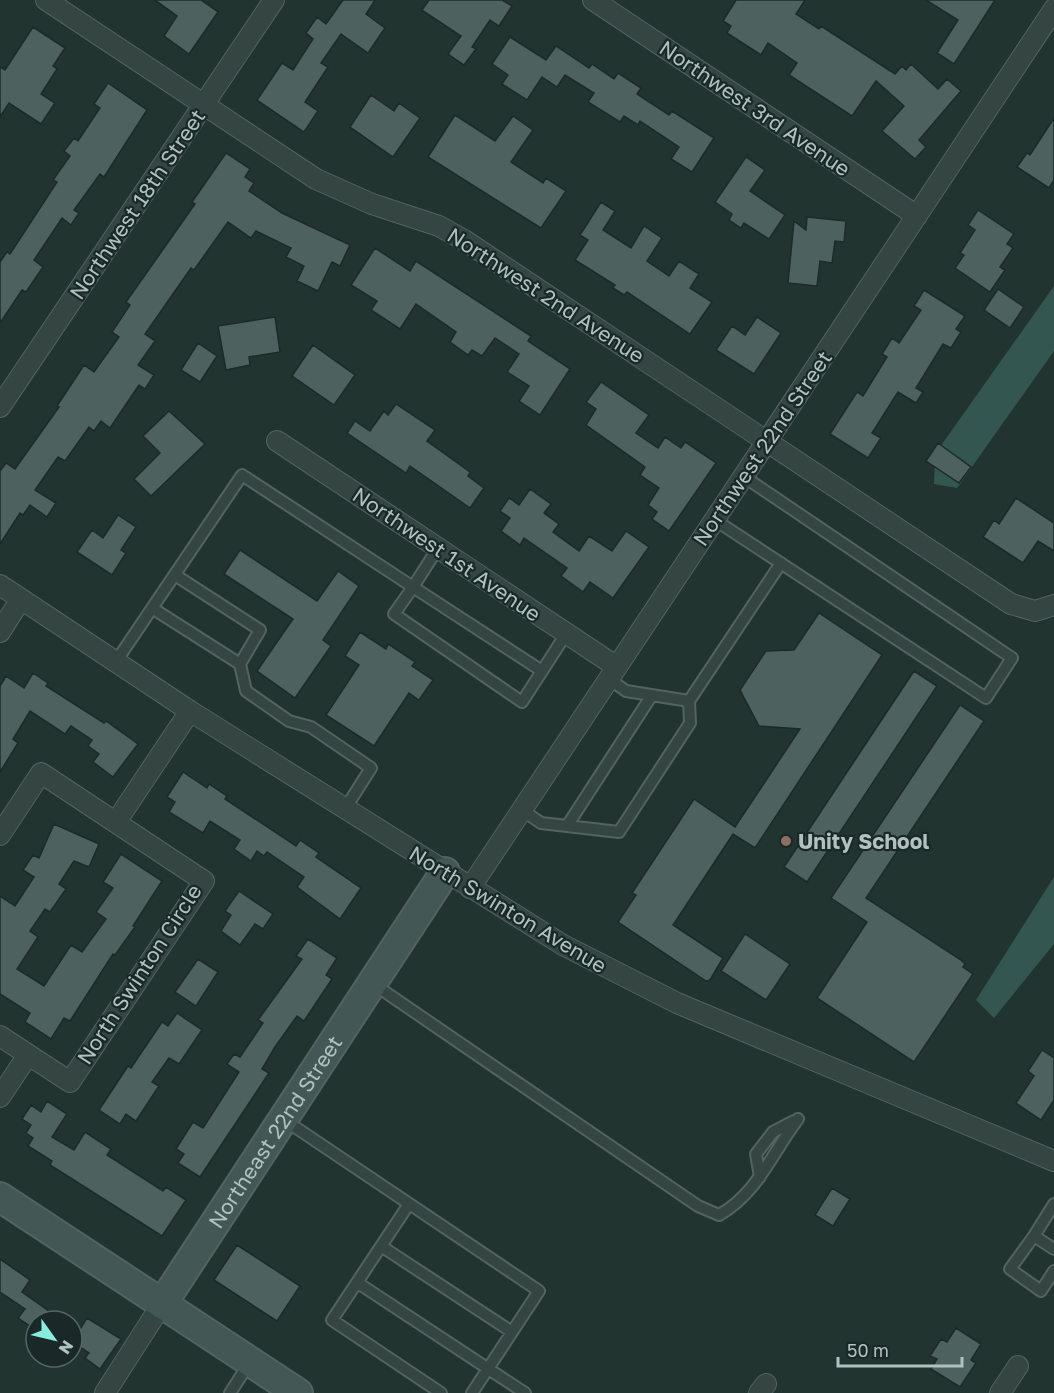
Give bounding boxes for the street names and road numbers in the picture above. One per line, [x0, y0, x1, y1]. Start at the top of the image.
street label: Northwest 3rd Avenue [655, 34, 855, 182]
street label: Northwest 18th Street [64, 104, 210, 304]
street label: Northwest 2nd Avenue [443, 222, 649, 368]
street label: Northwest 22nd Street [687, 346, 837, 550]
street label: Northwest 1st Avenue [348, 481, 546, 627]
street label: North Swinton Avenue [405, 840, 611, 978]
street label: North Swinton Circle [71, 879, 207, 1069]
street label: Northeast 22nd Street [202, 1030, 347, 1233]

